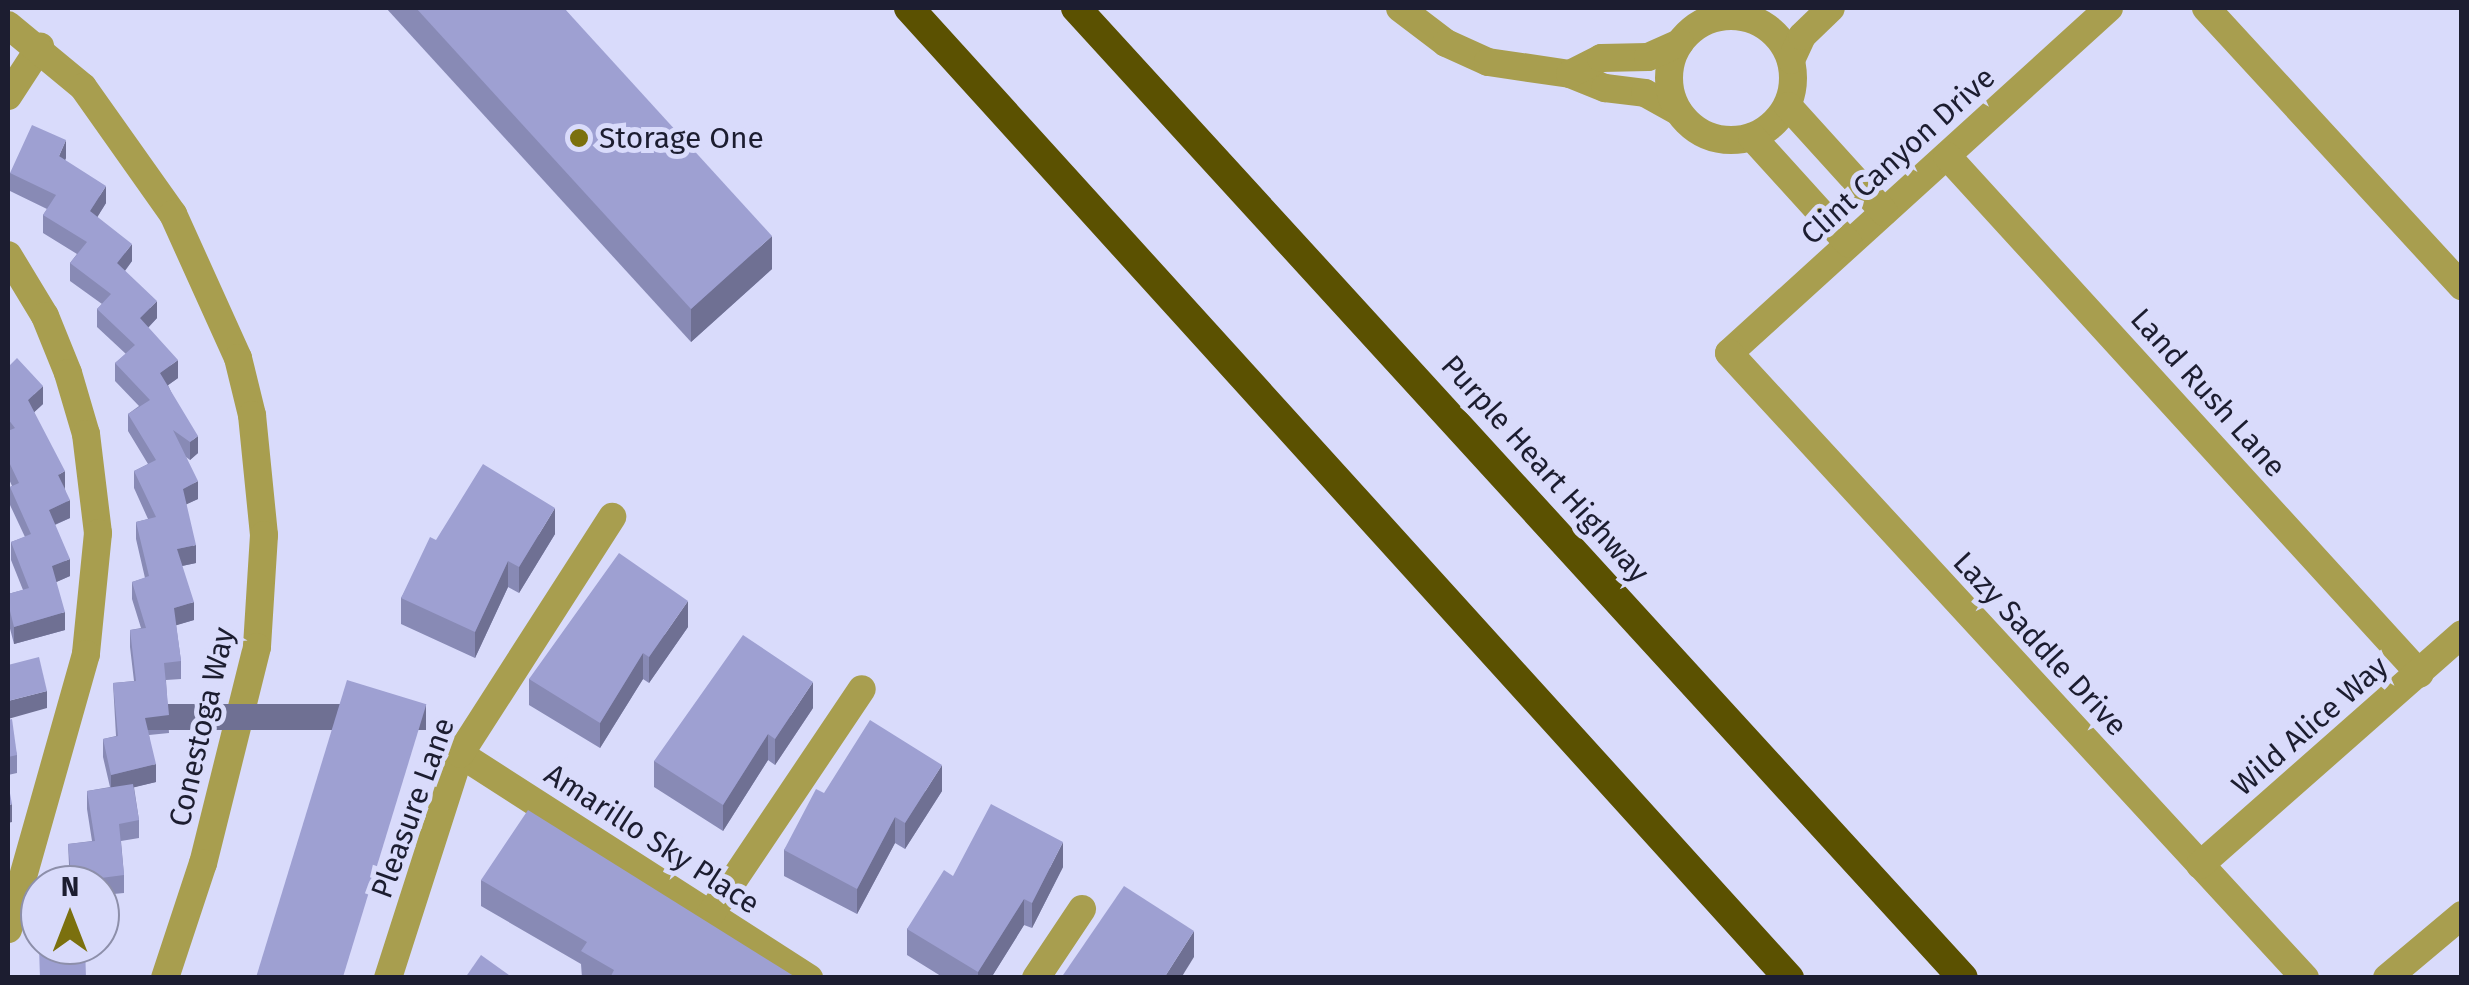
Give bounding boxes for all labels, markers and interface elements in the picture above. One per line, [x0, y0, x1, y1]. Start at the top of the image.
street label: Clint Canyon Drive [1794, 60, 2002, 252]
place label: Storage One [599, 120, 764, 156]
marker: Storage One [568, 127, 590, 149]
street label: Land Rush Lane [2123, 301, 2293, 485]
street label: Purple Heart Highway [1433, 348, 1657, 590]
street label: Lazy Saddle Drive [1945, 544, 2135, 744]
street label: Conestoga Way [162, 624, 242, 830]
street label: Wild Alice Way [2225, 649, 2395, 803]
street label: Pleasure Lane [364, 713, 462, 903]
street label: Amarillo Sky Place [538, 756, 766, 922]
north arrow [20, 865, 120, 965]
text: N [61, 870, 79, 903]

